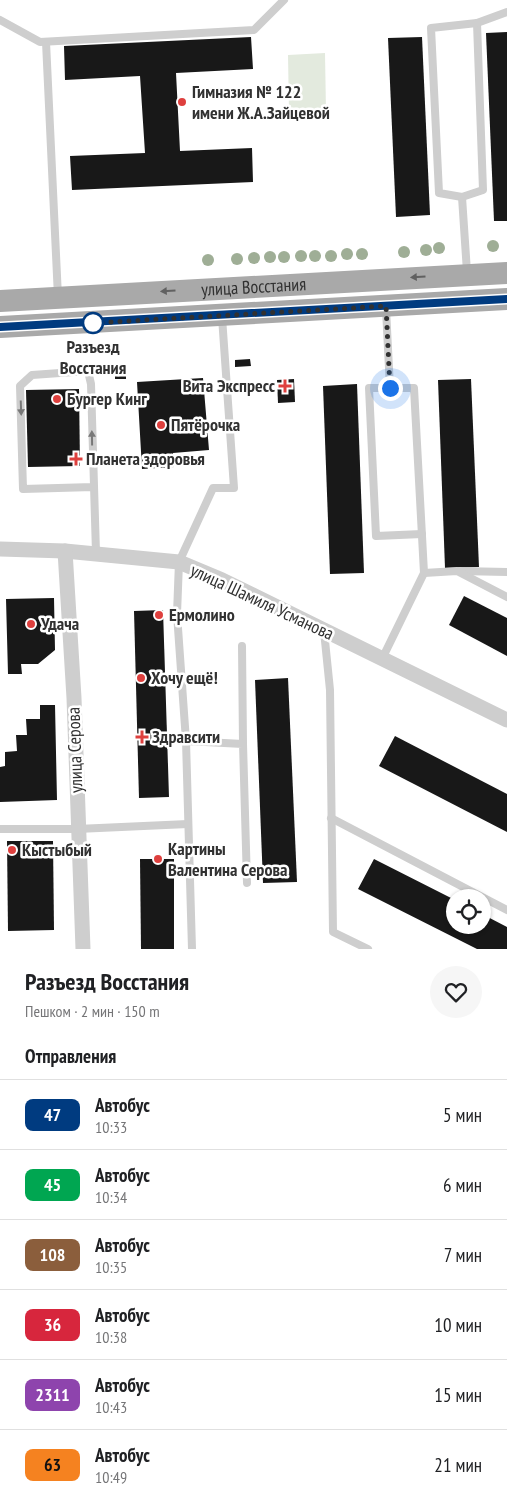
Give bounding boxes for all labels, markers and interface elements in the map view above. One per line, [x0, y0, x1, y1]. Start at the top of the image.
place label: Гимназия № 122 имени Ж.А.Зайцевой [192, 80, 330, 124]
marker: Гимназия № 122 имени Ж.А.Зайцевой [176, 96, 188, 108]
street label: улица Восстания [201, 272, 307, 301]
one-way arrow [410, 274, 426, 282]
one-way arrow [160, 288, 176, 296]
marker: Разъезд Восстания [82, 312, 104, 334]
place label: Разъезд Восстания [60, 335, 126, 379]
place label: Вита Экспресс [183, 374, 276, 397]
your location [378, 376, 403, 401]
marker: Вита Экспресс [279, 380, 291, 392]
place label: Бургер Кинг [67, 387, 147, 410]
marker: Бургер Кинг [51, 393, 63, 405]
one-way arrow [17, 401, 25, 417]
place label: Пятёрочка [171, 413, 240, 436]
marker: Пятёрочка [155, 419, 167, 431]
one-way arrow [88, 430, 96, 446]
place label: Планета здоровья [86, 447, 205, 470]
marker: Планета здоровья [70, 453, 82, 465]
street label: улица Шамиля Усманова [187, 558, 338, 645]
place label: Ермолино [169, 603, 235, 626]
marker: Ермолино [153, 609, 165, 621]
place label: Удача [40, 612, 79, 635]
marker: Удача [25, 618, 37, 630]
place label: Хочу ещё! [151, 666, 218, 689]
marker: Хочу ещё! [135, 672, 147, 684]
street label: улица Серова [62, 707, 87, 793]
place label: Здравсити [152, 725, 220, 748]
marker: Здравсити [136, 731, 148, 743]
place label: Картины Валентина Серова [168, 837, 287, 881]
place label: Кыстыбый [22, 838, 92, 861]
marker: Кыстыбый [6, 844, 18, 856]
marker: Картины Валентина Серова [152, 853, 164, 865]
map controls [446, 889, 491, 934]
button: locate [446, 889, 491, 934]
text: Разъезд Восстания [25, 966, 189, 997]
button: heart [430, 966, 482, 1018]
text: Пешком · 2 мин · 150 m [25, 1001, 160, 1021]
text: Отправления [25, 1044, 116, 1068]
text: Автобус [95, 1093, 150, 1117]
text: 47 [44, 1103, 61, 1126]
text: 5 мин [443, 1103, 482, 1127]
text: 10:33 [95, 1117, 127, 1137]
text: Автобус [95, 1163, 150, 1187]
text: 45 [44, 1173, 61, 1196]
text: 6 мин [443, 1173, 482, 1197]
text: 10:34 [95, 1187, 127, 1207]
text: Автобус [95, 1233, 150, 1257]
text: 108 [40, 1243, 65, 1266]
text: 7 мин [444, 1243, 482, 1267]
text: 10:35 [95, 1257, 127, 1277]
text: Автобус [95, 1303, 150, 1327]
text: 36 [44, 1313, 61, 1336]
text: 10 мин [434, 1313, 482, 1337]
text: 10:38 [95, 1327, 127, 1347]
text: Автобус [95, 1373, 150, 1397]
text: 2311 [35, 1383, 70, 1406]
text: 15 мин [434, 1383, 482, 1407]
text: 10:43 [95, 1397, 127, 1417]
text: Автобус [95, 1443, 150, 1467]
text: 63 [44, 1453, 61, 1476]
text: 21 мин [434, 1453, 482, 1477]
text: 10:49 [95, 1467, 127, 1487]

